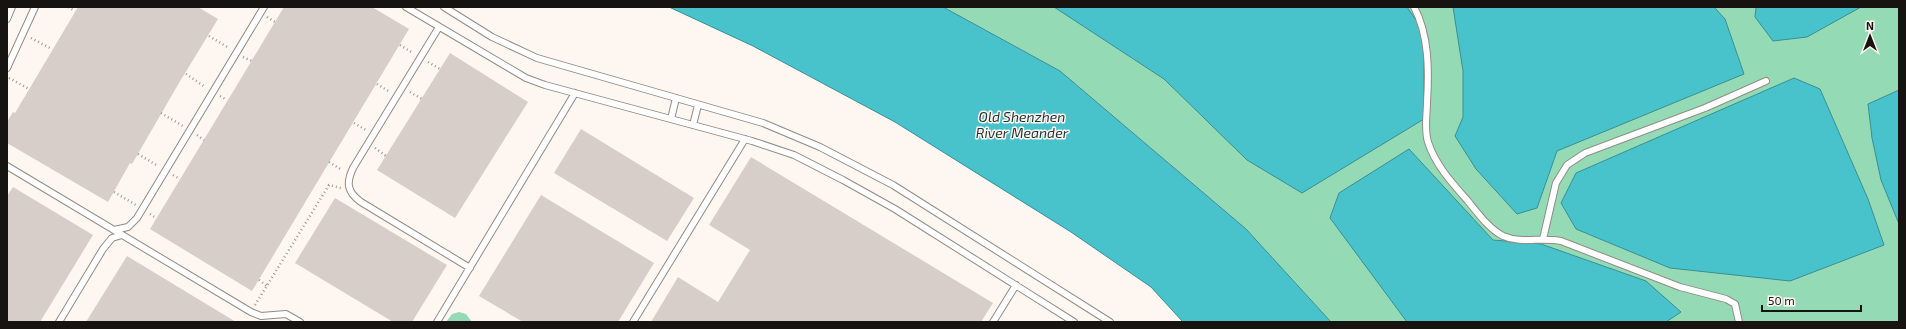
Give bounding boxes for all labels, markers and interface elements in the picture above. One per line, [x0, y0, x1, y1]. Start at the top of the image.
north arrow [1850, 16, 1890, 56]
text: N [1866, 19, 1874, 32]
water label: Old Shenzhen River Meander [976, 108, 1069, 141]
scale bar [1762, 287, 1861, 313]
text: 50 m [1768, 293, 1795, 307]

